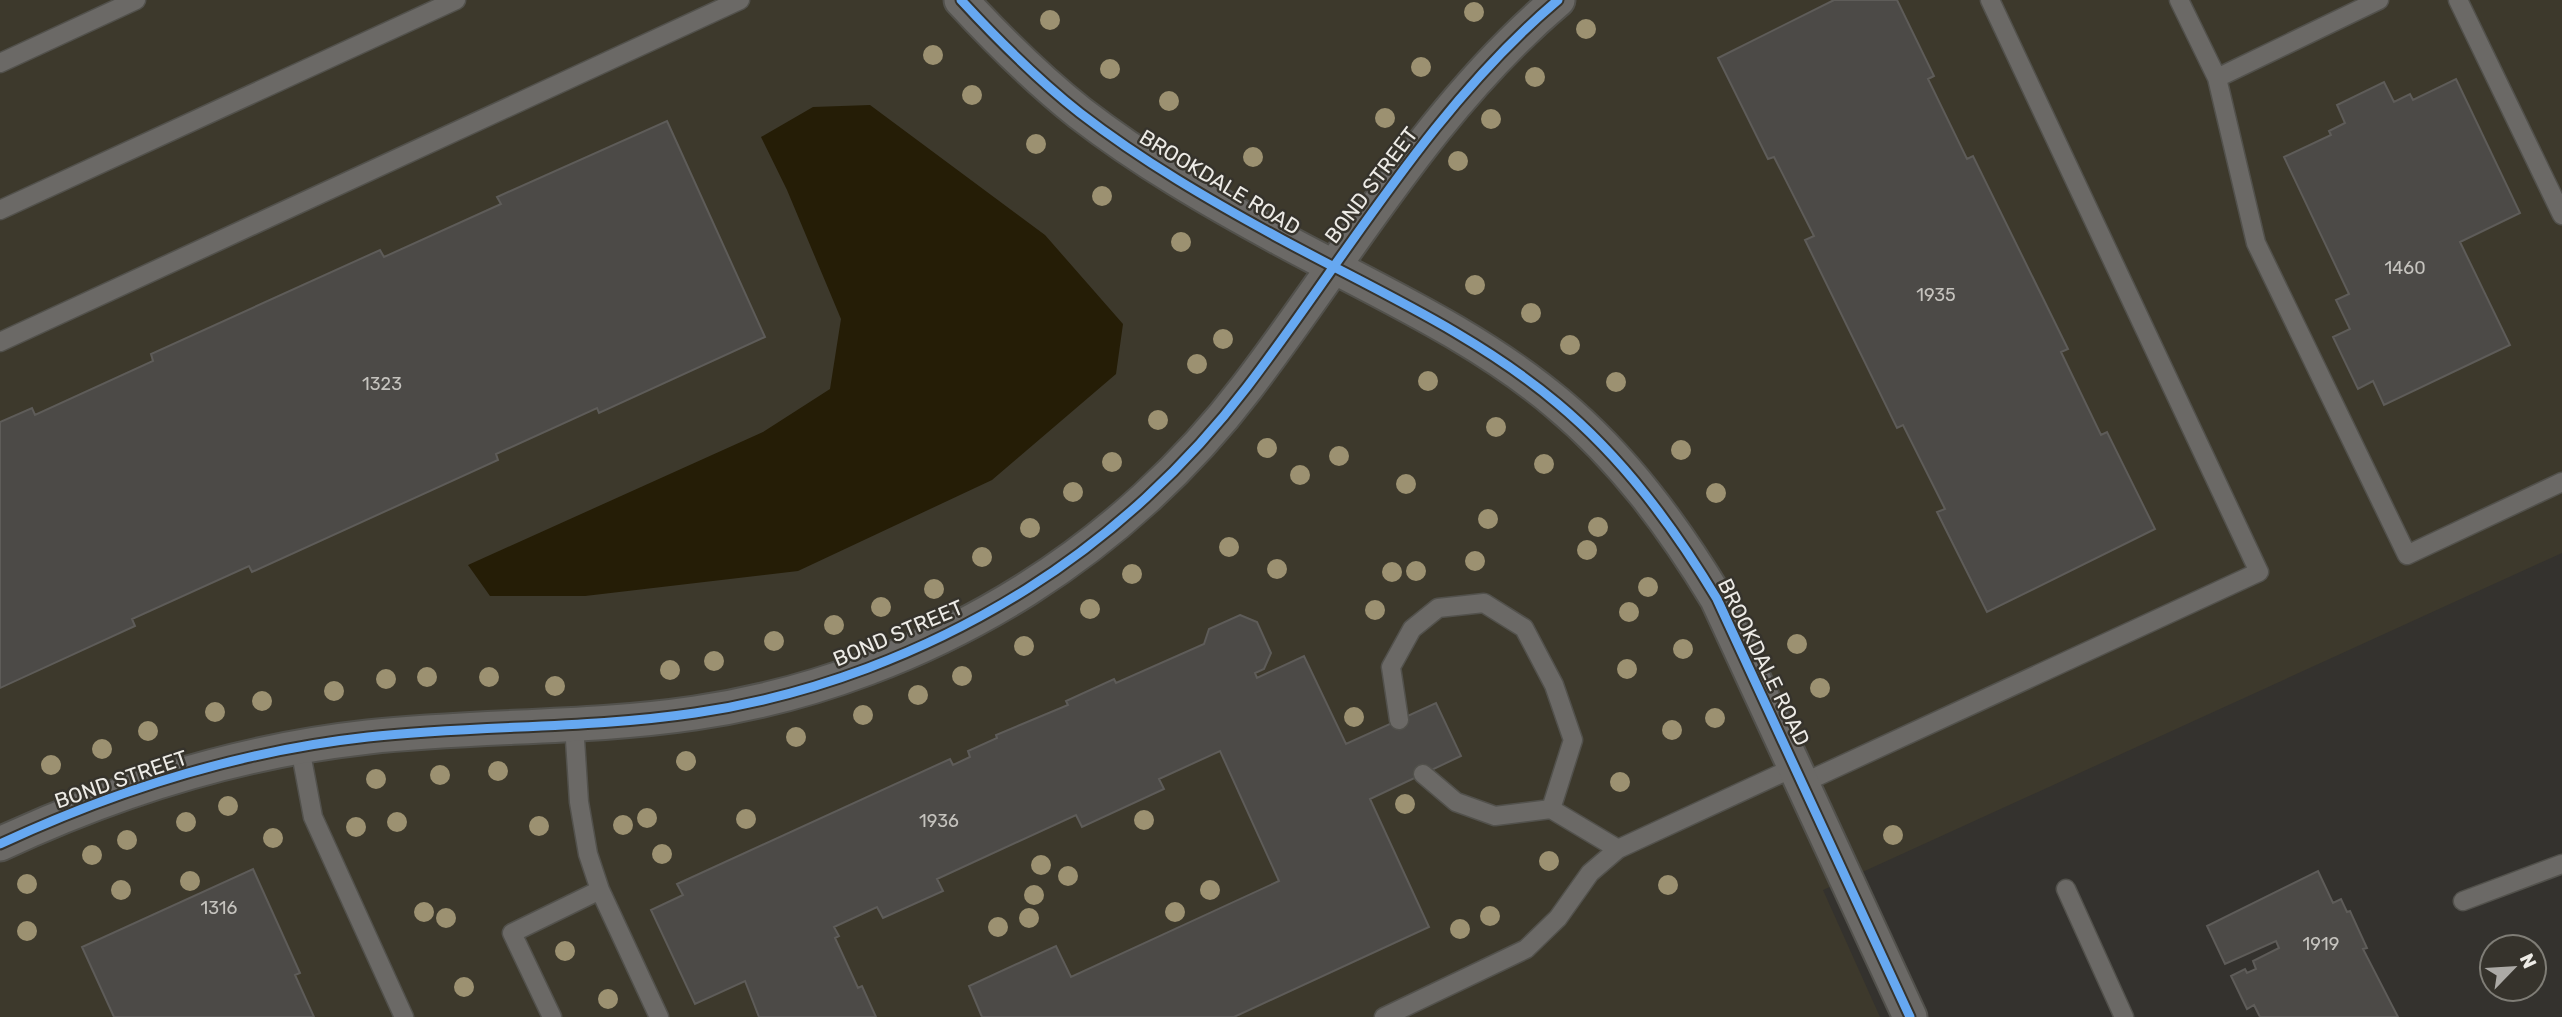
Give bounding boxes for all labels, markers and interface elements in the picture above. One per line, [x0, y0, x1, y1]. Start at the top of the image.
street label: BOND STREET [1319, 122, 1423, 248]
street label: BROOKDALE ROAD [1135, 124, 1305, 240]
house number: 1460 [2384, 257, 2426, 279]
house number: 1935 [1916, 284, 1956, 306]
house number: 1323 [362, 373, 402, 395]
street label: BROOKDALE ROAD [1713, 574, 1815, 750]
street label: BOND STREET [829, 594, 967, 672]
street label: BOND STREET [51, 745, 191, 813]
house number: 1936 [919, 810, 959, 832]
house number: 1316 [201, 897, 238, 919]
house number: 1919 [2303, 933, 2339, 955]
north arrow [2478, 933, 2548, 1003]
text: N [2515, 950, 2541, 972]

